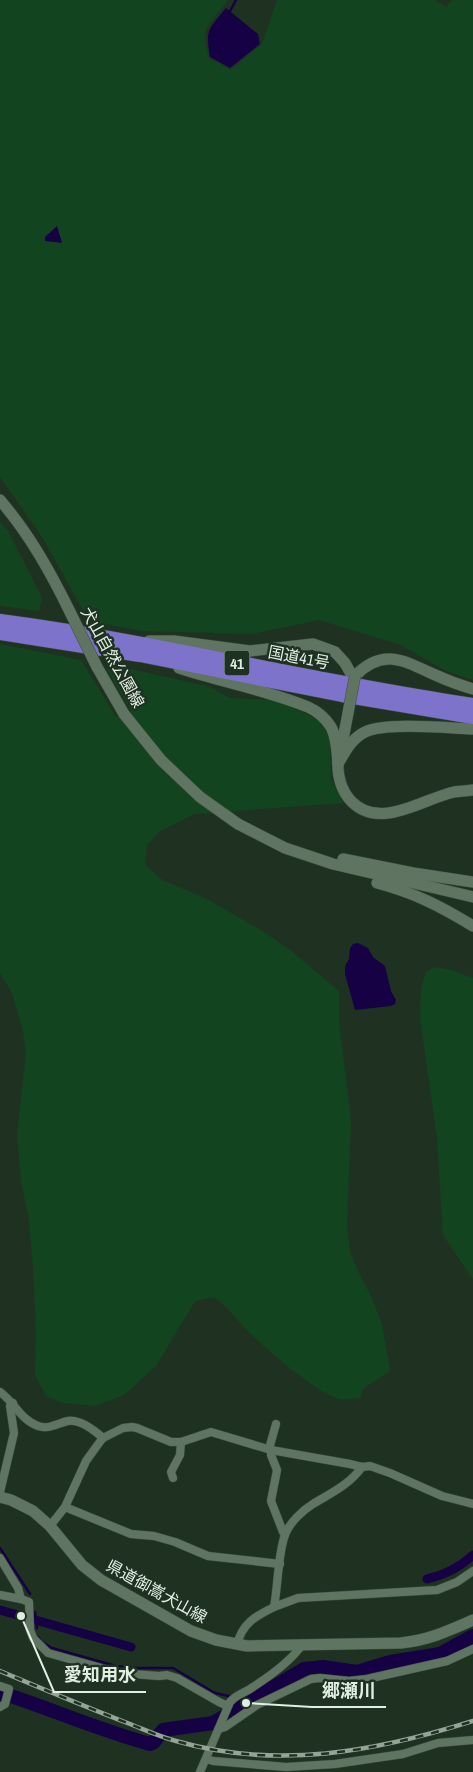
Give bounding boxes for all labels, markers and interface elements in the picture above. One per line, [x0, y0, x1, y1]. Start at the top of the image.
street label: 犬山自然公園線 [76, 603, 150, 711]
street label: 国道41号 [266, 640, 332, 674]
road number: 41 [224, 650, 250, 676]
street label: 県道御嵩犬山線 [103, 1554, 211, 1628]
callout: 愛知用水 [54, 1659, 146, 1692]
text: 愛知用水 [64, 1662, 136, 1687]
callout: 郷瀬川 [312, 1674, 386, 1707]
text: 郷瀬川 [322, 1678, 376, 1703]

